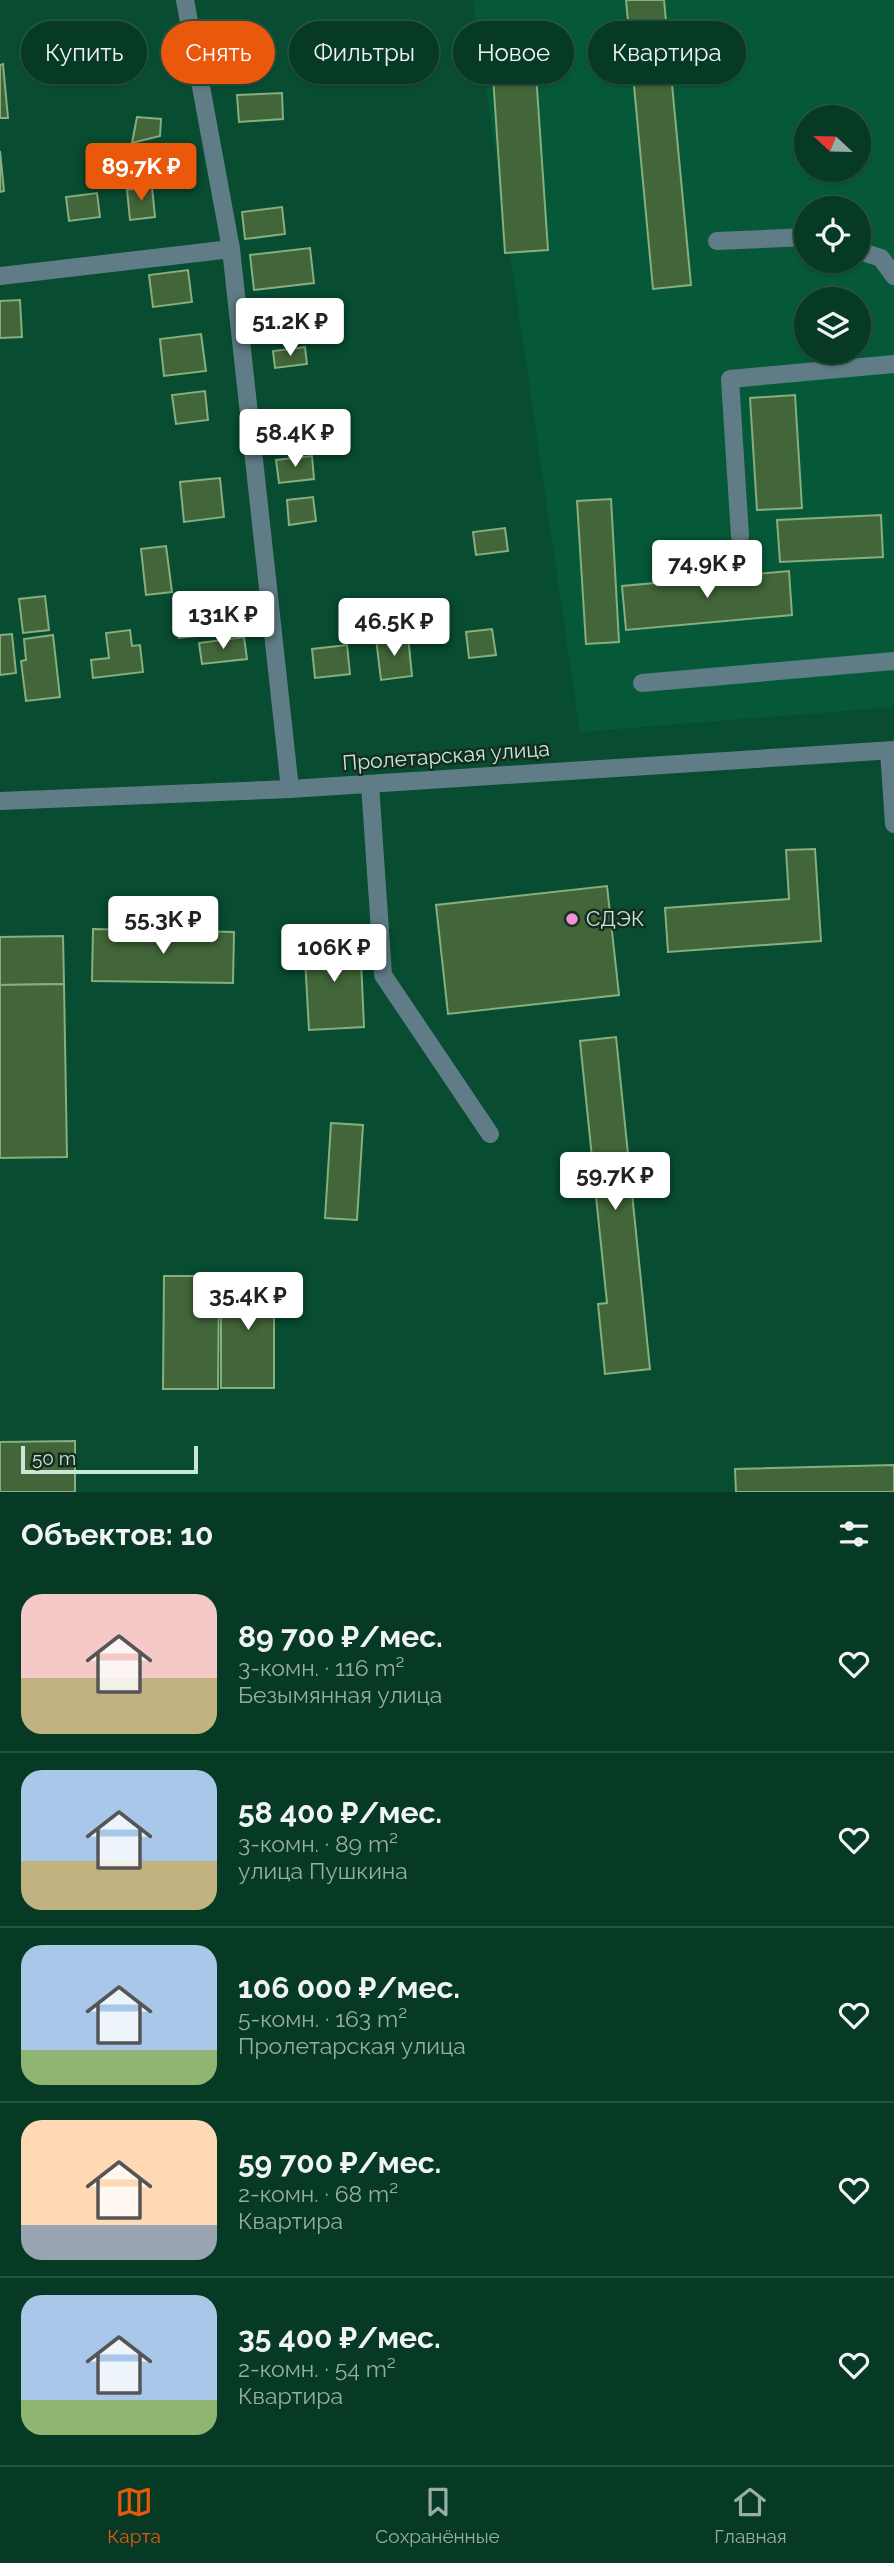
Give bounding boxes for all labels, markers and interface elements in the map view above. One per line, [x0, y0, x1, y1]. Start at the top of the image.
chip: Купить [21, 21, 147, 84]
chip: Снять [161, 21, 275, 84]
chip: Фильтры [289, 21, 439, 84]
chip: Новое [453, 21, 574, 84]
chip: Квартира [588, 21, 746, 84]
north arrow [794, 105, 872, 182]
map controls [794, 105, 871, 364]
pin: 89.7K ₽ [76, 144, 206, 203]
text: 89.7K ₽ [101, 152, 181, 179]
button: locate [794, 196, 871, 273]
button: layers [794, 287, 871, 364]
pin: 51.2K ₽ [225, 298, 355, 358]
text: 51.2K ₽ [252, 307, 328, 334]
pin: 58.4K ₽ [230, 410, 360, 469]
text: 58.4K ₽ [256, 418, 334, 445]
pin: 74.9K ₽ [642, 540, 772, 600]
text: 74.9K ₽ [668, 549, 746, 576]
pin: 131K ₽ [166, 592, 280, 651]
pin: 46.5K ₽ [329, 598, 459, 658]
text: 131K ₽ [188, 600, 258, 627]
text: 46.5K ₽ [354, 607, 434, 634]
street label: Пролетарская улица [341, 736, 551, 775]
pin: 55.3K ₽ [98, 897, 228, 956]
text: 55.3K ₽ [124, 905, 202, 932]
place label: СДЭК [586, 906, 644, 931]
marker: СДЭК [564, 911, 580, 927]
pin: 106K ₽ [277, 925, 391, 984]
text: 106K ₽ [297, 933, 371, 960]
pin: 59.7K ₽ [550, 1152, 680, 1212]
text: 59.7K ₽ [576, 1161, 654, 1188]
pin: 35.4K ₽ [183, 1272, 313, 1332]
text: 35.4K ₽ [209, 1281, 287, 1308]
scale bar [21, 1443, 198, 1475]
text: 50 m [32, 1447, 76, 1469]
icon: filters [835, 1515, 873, 1553]
text: Объектов: 10 [21, 1517, 213, 1552]
text: 89 700 ₽/мес. [238, 1619, 443, 1654]
icon: home [77, 1622, 161, 1706]
icon: heart [835, 1645, 873, 1683]
text: 3-комн. · 116 m² [238, 1654, 404, 1681]
text: Безымянная улица [238, 1681, 442, 1708]
text: 58 400 ₽/мес. [238, 1795, 442, 1830]
icon: home [77, 1798, 161, 1882]
icon: heart [835, 1821, 873, 1859]
text: 3-комн. · 89 m² [238, 1830, 398, 1857]
text: улица Пушкина [238, 1857, 408, 1884]
text: 106 000 ₽/мес. [238, 1970, 460, 2005]
icon: home [77, 1973, 161, 2057]
icon: heart [835, 1996, 873, 2034]
text: 5-комн. · 163 m² [238, 2005, 407, 2032]
text: Пролетарская улица [238, 2032, 466, 2059]
text: 59 700 ₽/мес. [238, 2145, 441, 2180]
icon: home [77, 2148, 161, 2232]
icon: heart [835, 2171, 873, 2209]
text: 2-комн. · 68 m² [238, 2180, 398, 2207]
text: Квартира [238, 2207, 343, 2234]
text: 35 400 ₽/мес. [238, 2320, 441, 2355]
icon: home [77, 2323, 161, 2407]
icon: heart [835, 2346, 873, 2384]
text: 2-комн. · 54 m² [238, 2355, 396, 2382]
text: Квартира [238, 2382, 343, 2409]
tab: Карта [107, 2483, 161, 2547]
tab: Сохранённые [375, 2483, 500, 2547]
tab: Главная [714, 2483, 787, 2547]

